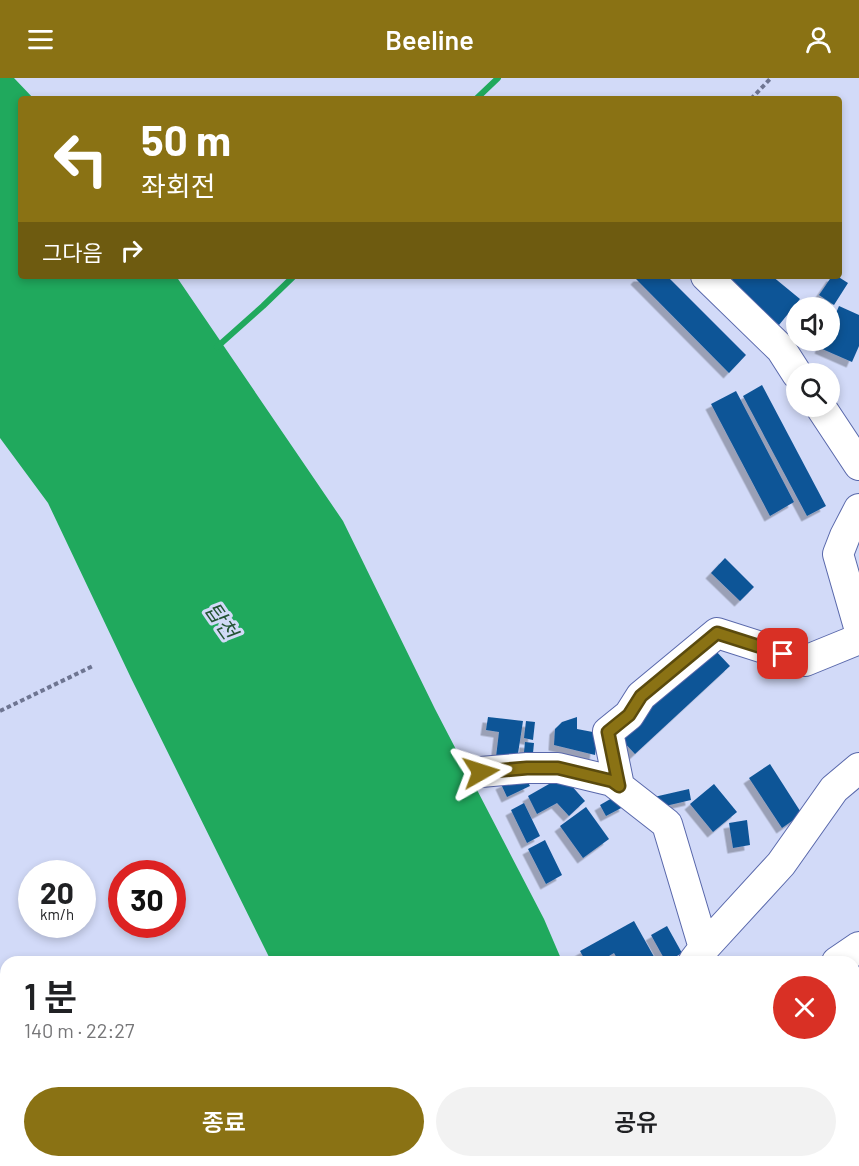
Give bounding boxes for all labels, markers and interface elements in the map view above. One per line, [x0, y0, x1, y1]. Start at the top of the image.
icon: menu [24, 23, 57, 56]
text: Beeline [385, 23, 474, 55]
icon: person [802, 23, 835, 56]
text: 50 m [141, 114, 231, 164]
icon: left [42, 120, 120, 198]
text: 좌회전 [141, 169, 216, 201]
icon: right [115, 234, 148, 267]
text: 그다음 [42, 239, 103, 265]
map controls [786, 297, 840, 417]
button: sound [786, 297, 840, 351]
button: search [786, 363, 840, 417]
water label: 탑천 [201, 597, 245, 645]
pin [757, 628, 808, 679]
icon: arrive [766, 637, 799, 670]
position arrow [449, 740, 513, 804]
speed limit sign: 30 [108, 860, 186, 938]
text: 20 [40, 874, 74, 910]
text: km/h [40, 905, 74, 923]
text: 1 분 [24, 974, 77, 1017]
button: close [773, 976, 836, 1039]
text: 140 m · 22:27 [24, 1018, 134, 1042]
button: 종료 [24, 1087, 424, 1156]
button: 공유 [436, 1087, 836, 1156]

